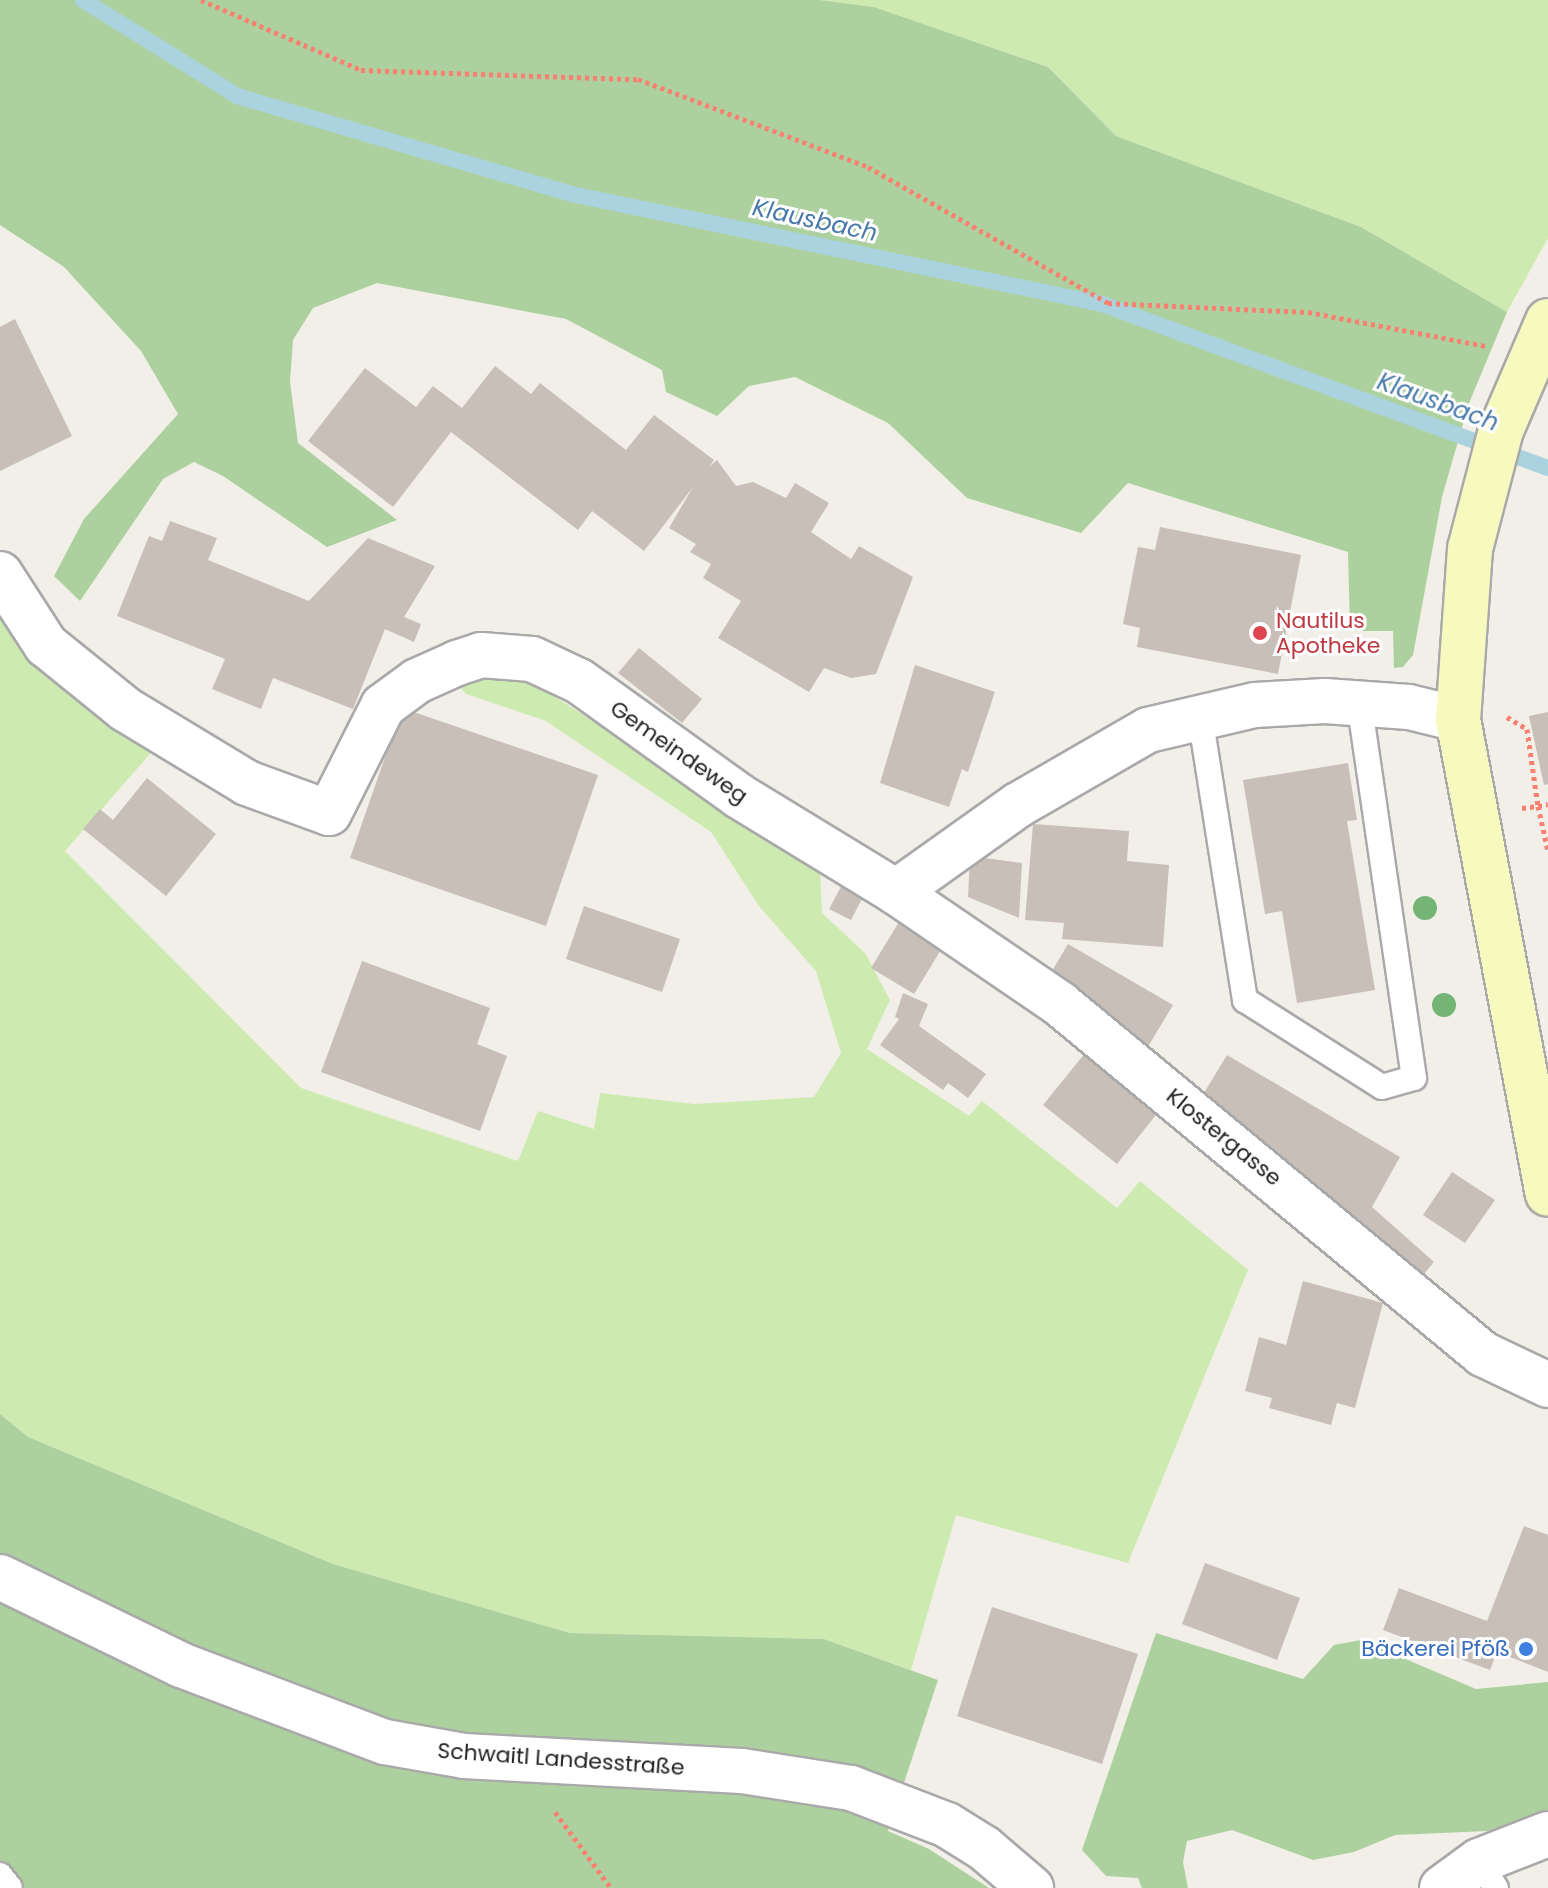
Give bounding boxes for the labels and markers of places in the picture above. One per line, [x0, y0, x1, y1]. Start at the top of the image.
place label: Nautilus Apotheke [1276, 607, 1380, 658]
marker: Nautilus Apotheke [1251, 624, 1269, 642]
place label: Bäckerei Pföß [1361, 1636, 1510, 1662]
marker: Bäckerei Pföß [1517, 1640, 1535, 1658]

